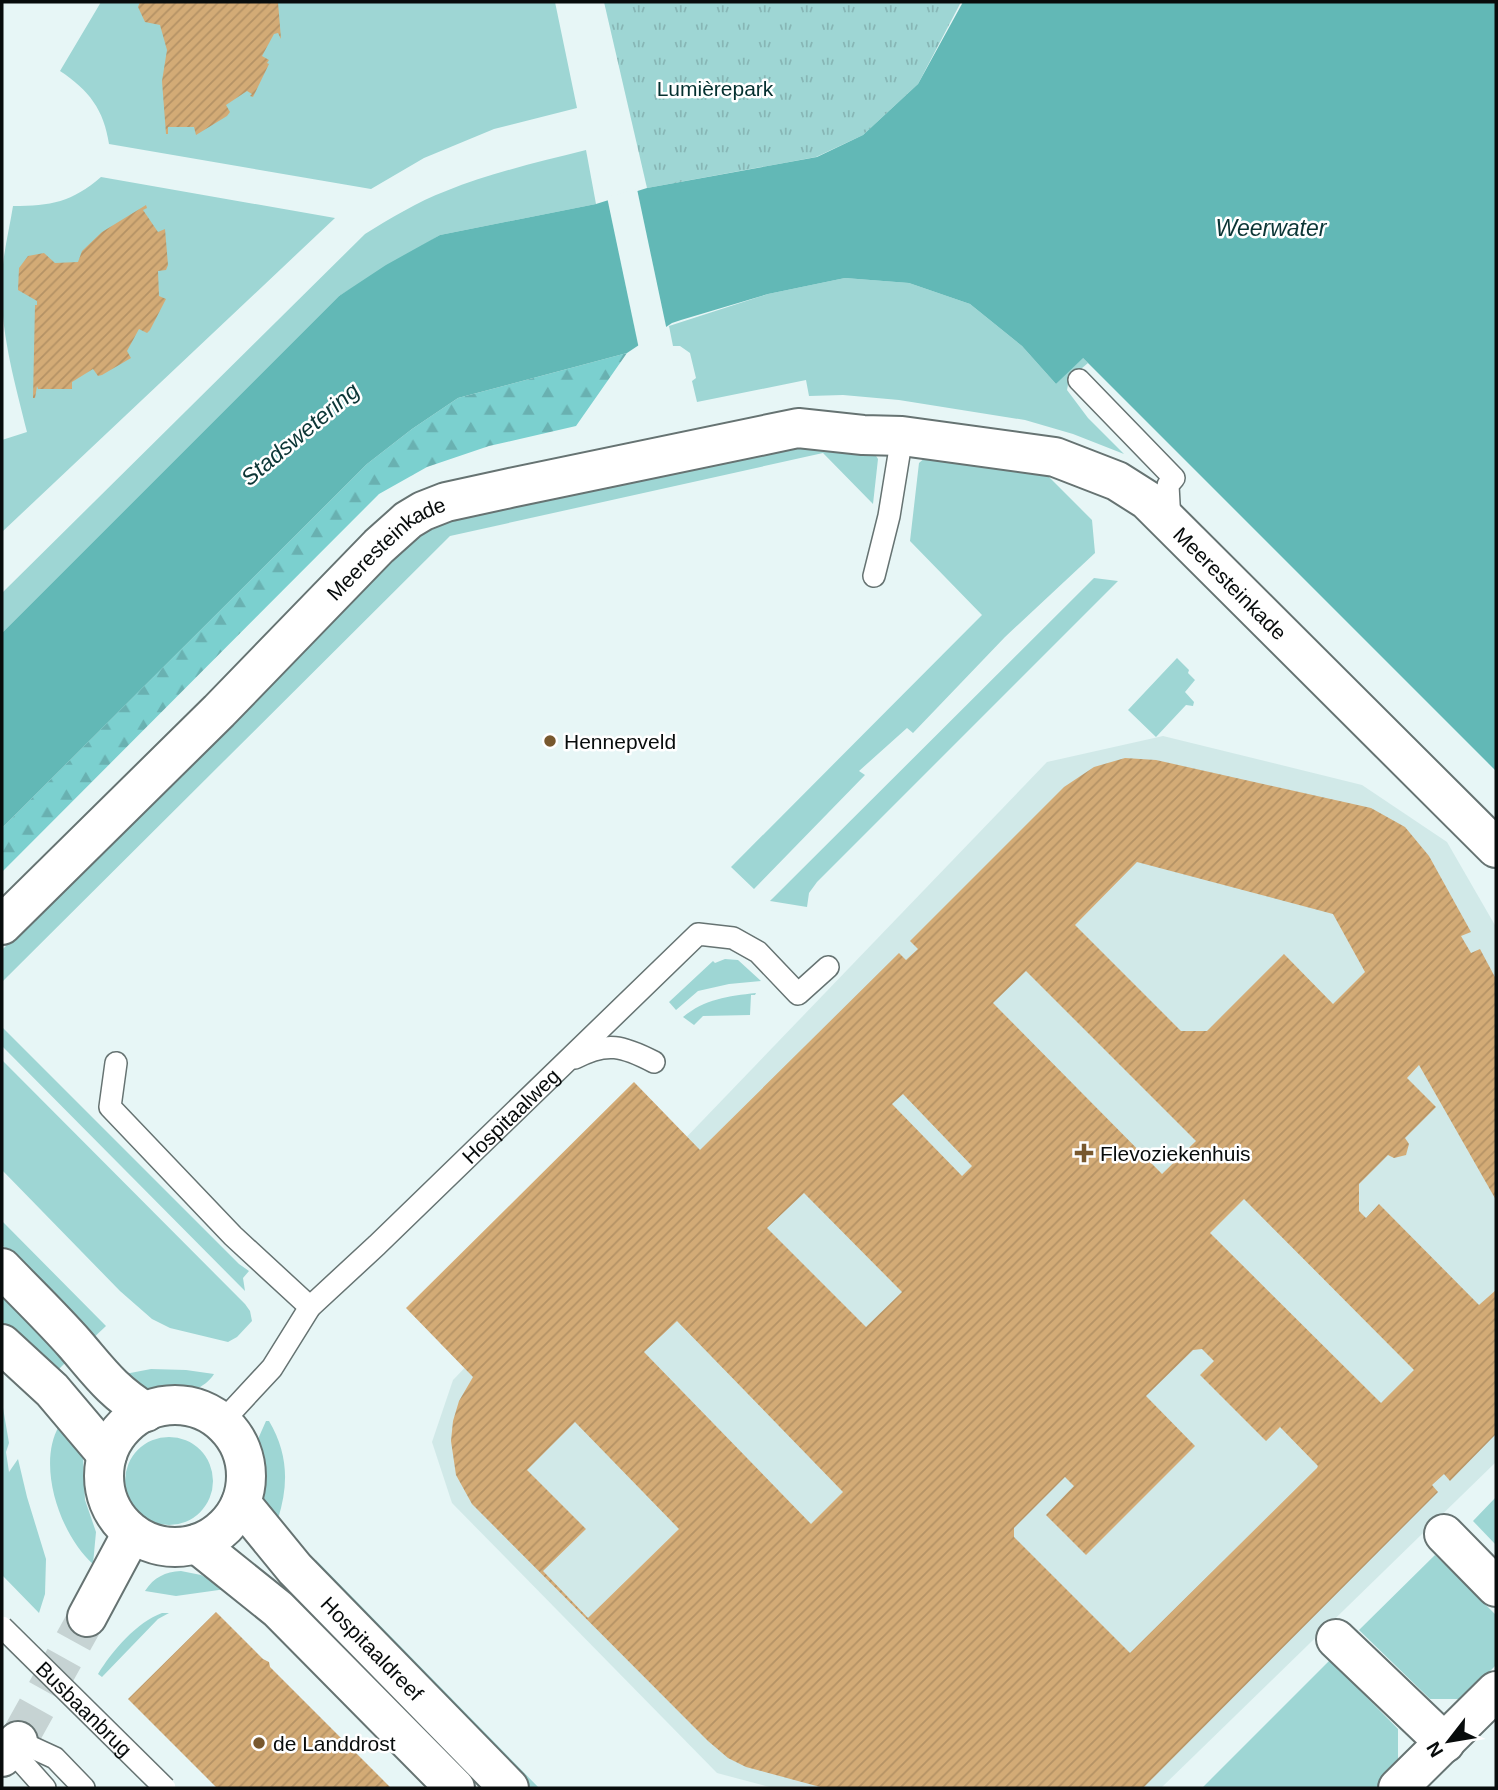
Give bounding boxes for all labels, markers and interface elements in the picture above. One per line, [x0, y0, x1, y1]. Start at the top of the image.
park label: Lumièrepark [657, 77, 774, 100]
water label: Weerwater [1216, 215, 1328, 241]
water label: Stadswetering [236, 377, 364, 491]
street label: Meeresteinkade [322, 492, 448, 605]
street label: Meeresteinkade [1169, 522, 1291, 644]
place label: Hennepveld [564, 730, 676, 753]
marker: Hennepveld [542, 733, 558, 749]
street label: Hospitaalweg [457, 1064, 564, 1168]
place label: Flevoziekenhuis [1100, 1142, 1251, 1165]
marker: Flevoziekenhuis [1074, 1143, 1094, 1163]
street label: Hospitaaldreef [317, 1592, 428, 1705]
street label: Busbaanbrug [32, 1656, 137, 1761]
north arrow [1414, 1706, 1484, 1776]
place label: de Landdrost [273, 1732, 396, 1755]
marker: de Landdrost [251, 1735, 267, 1751]
text: N [1422, 1738, 1447, 1761]

